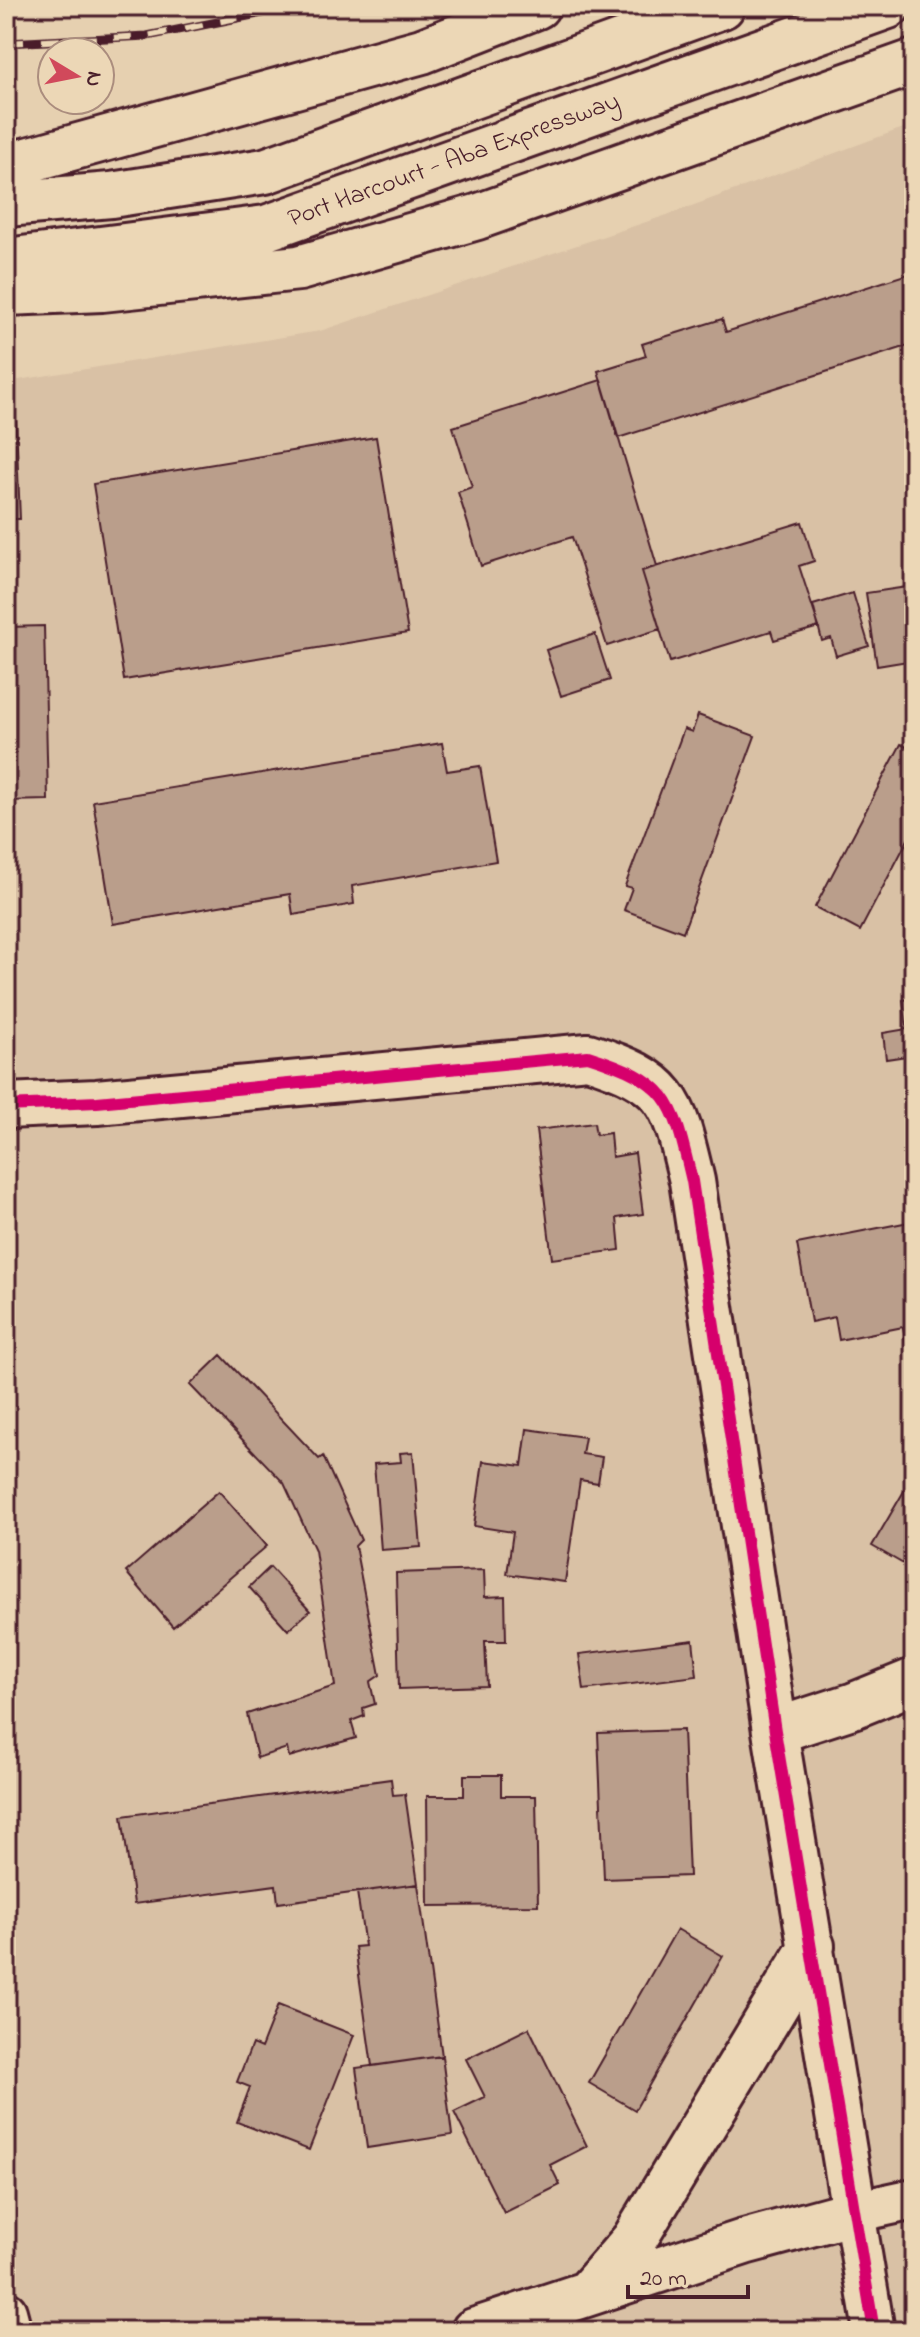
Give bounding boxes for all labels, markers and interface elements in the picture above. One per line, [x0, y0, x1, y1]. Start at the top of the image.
north arrow [36, 36, 116, 116]
text: N [76, 69, 110, 89]
street label: Port Harcourt - Aba Expressway [283, 83, 625, 239]
scale bar [628, 2249, 748, 2299]
text: 20 m [640, 2262, 687, 2297]

